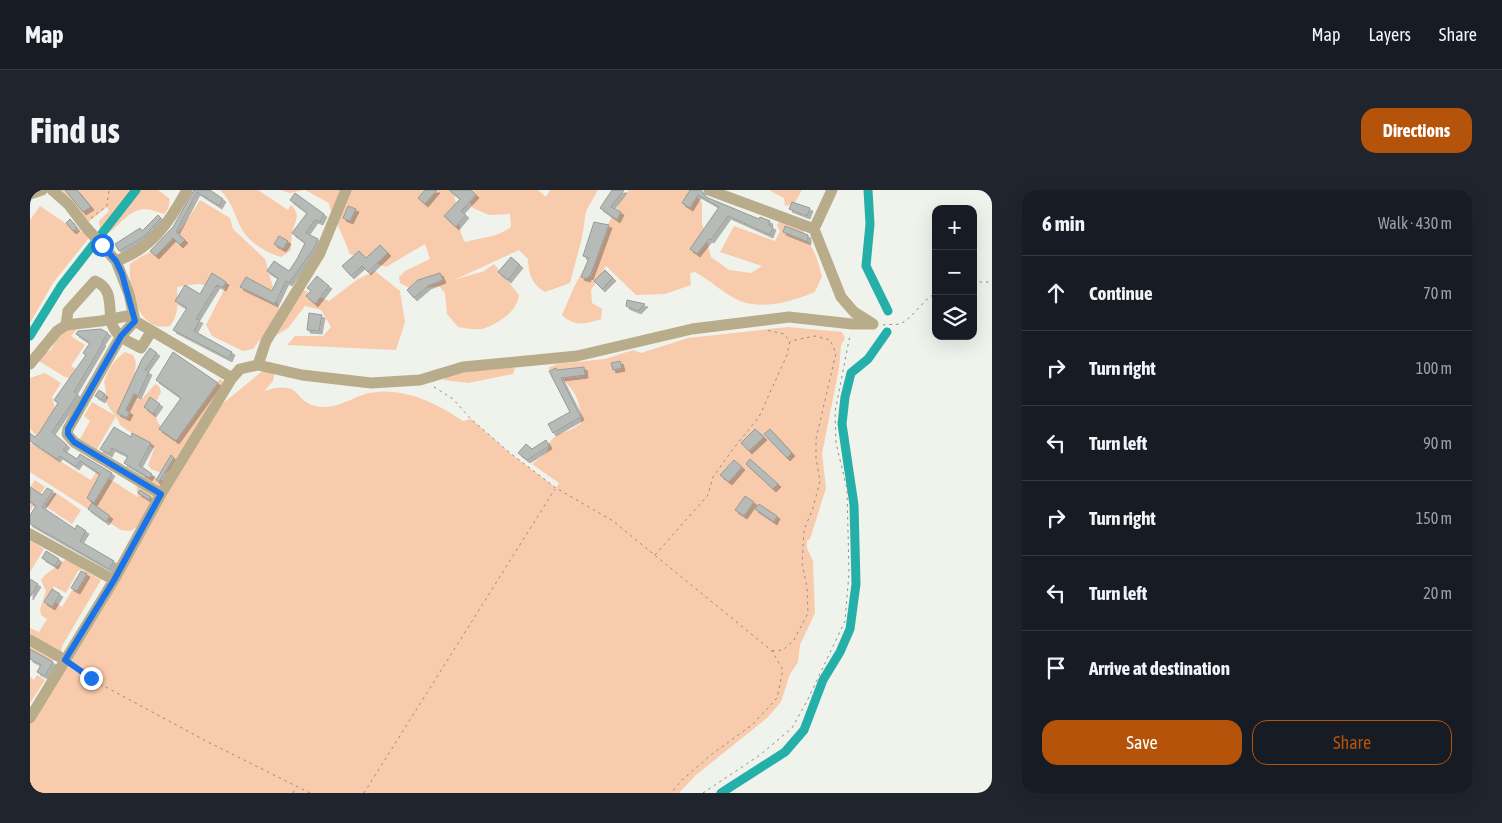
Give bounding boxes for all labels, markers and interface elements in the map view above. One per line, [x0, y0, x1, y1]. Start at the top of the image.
text: Map [25, 21, 64, 48]
text: Map [1311, 24, 1340, 45]
text: Layers [1368, 24, 1411, 45]
text: Share [1439, 24, 1477, 45]
button: Directions [1361, 108, 1472, 153]
text: Find us [30, 110, 120, 150]
map controls [932, 205, 977, 340]
button: + [932, 205, 977, 250]
text: 6 min [1042, 211, 1085, 235]
text: Walk · 430 m [1378, 214, 1452, 232]
route start [91, 234, 114, 257]
button: − [932, 250, 977, 295]
icon: ahead [1042, 279, 1070, 307]
text: Continue [1089, 282, 1153, 304]
text: 70 m [1423, 284, 1452, 302]
button: layers [932, 295, 977, 340]
icon: right [1042, 354, 1070, 382]
text: Turn right [1089, 357, 1156, 379]
text: 100 m [1416, 359, 1452, 377]
icon: left [1042, 429, 1070, 457]
text: Turn left [1089, 432, 1147, 454]
text: 90 m [1423, 434, 1452, 452]
icon: right [1042, 504, 1070, 532]
text: Turn right [1089, 507, 1156, 529]
text: 150 m [1416, 509, 1452, 527]
icon: left [1042, 579, 1070, 607]
text: Turn left [1089, 582, 1147, 604]
text: 20 m [1423, 584, 1452, 602]
icon: arrive [1042, 654, 1070, 682]
text: Arrive at destination [1089, 657, 1230, 679]
route end [80, 667, 103, 690]
button: Save [1042, 720, 1242, 765]
button: Share [1252, 720, 1452, 765]

